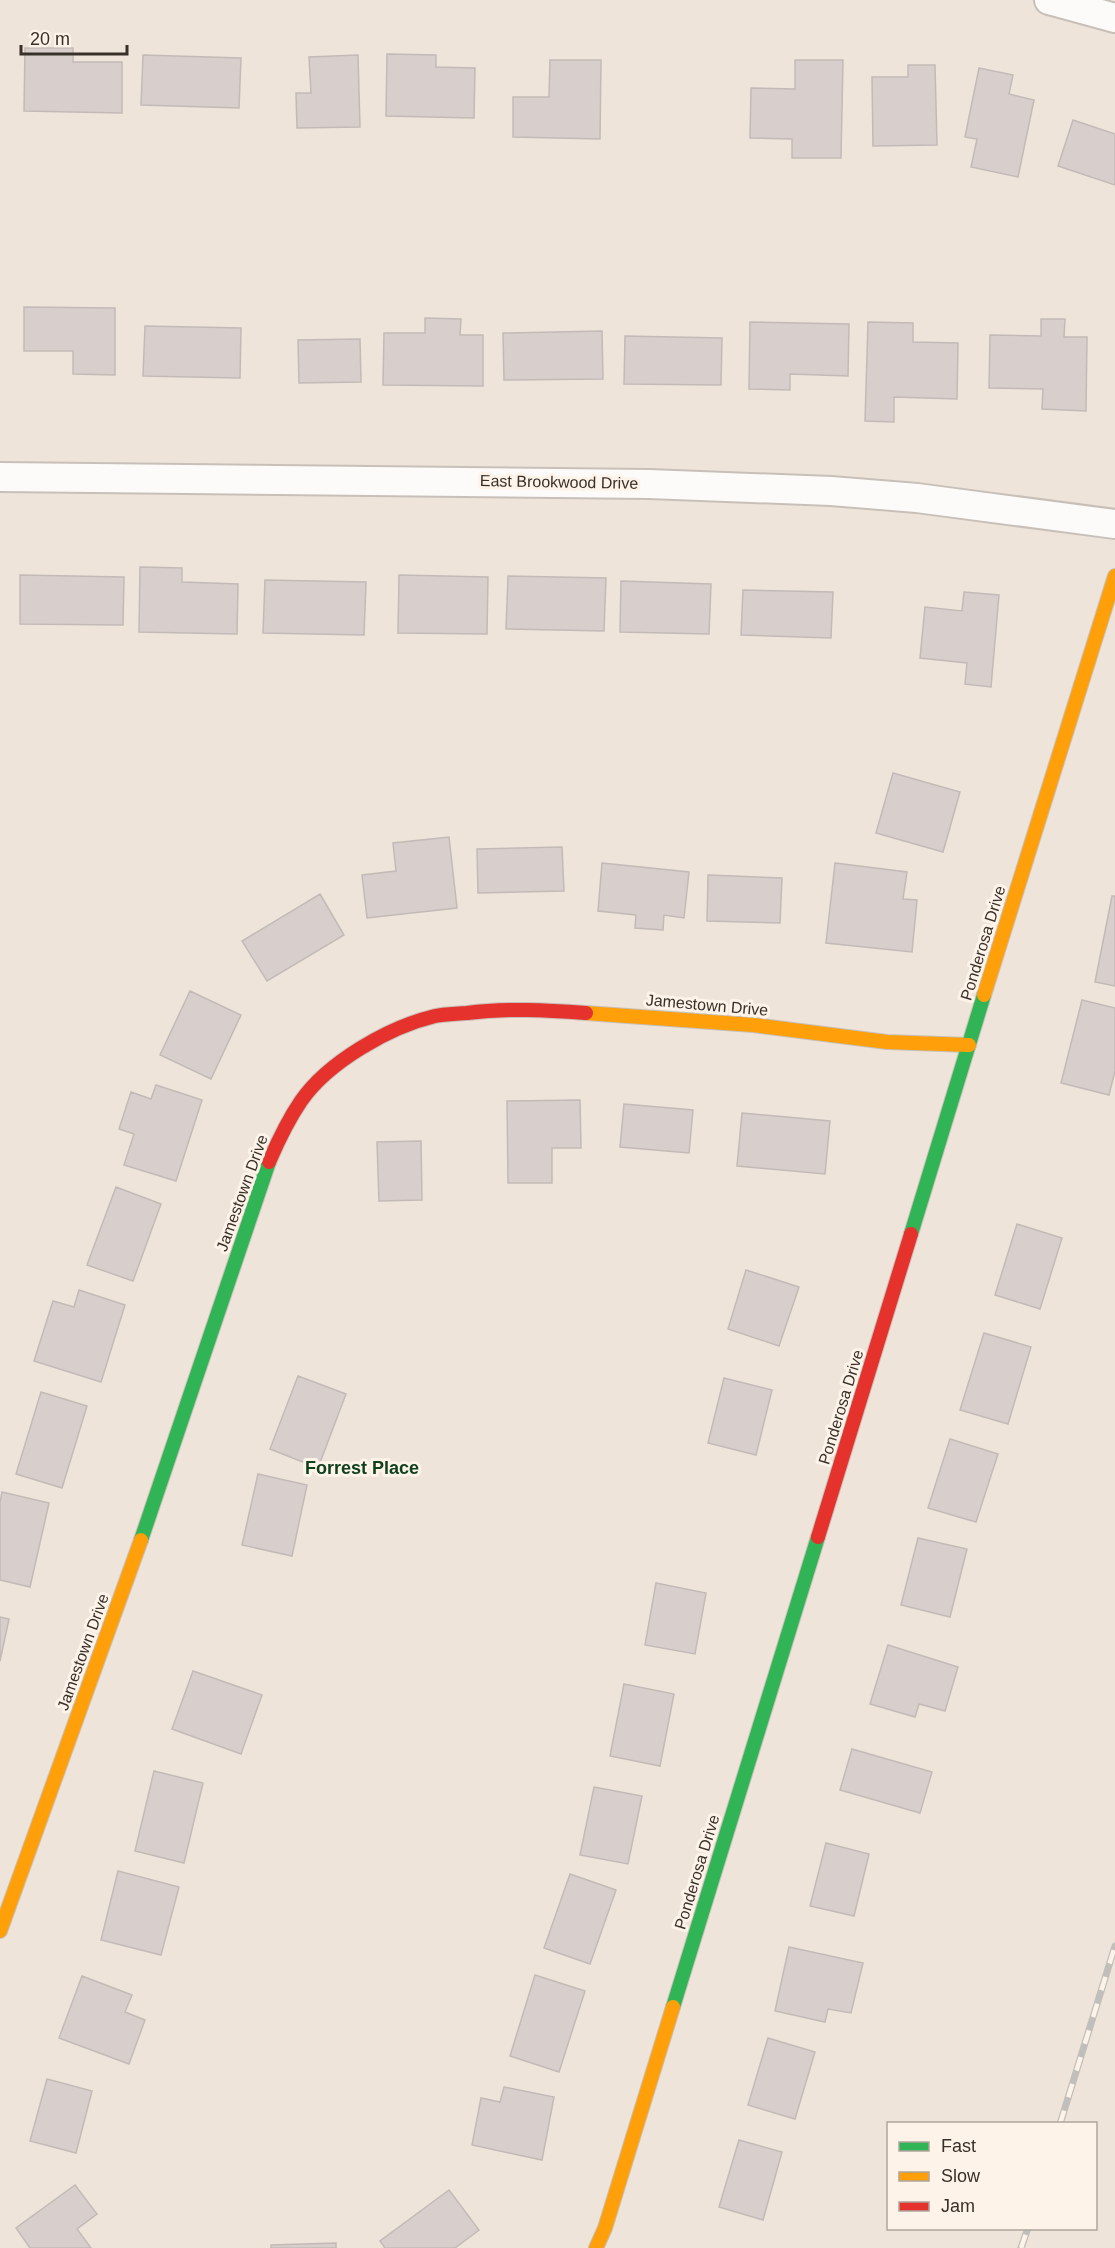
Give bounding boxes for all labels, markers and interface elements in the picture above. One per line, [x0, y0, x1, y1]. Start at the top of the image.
scale bar [21, 18, 128, 56]
text: 20 m [30, 29, 70, 49]
street label: East Brookwood Drive [480, 472, 638, 492]
street label: Ponderosa Drive [957, 883, 1009, 1002]
street label: Jamestown Drive [645, 991, 769, 1019]
street label: Jamestown Drive [213, 1132, 271, 1254]
street label: Ponderosa Drive [815, 1347, 867, 1466]
district label: Forrest Place [305, 1458, 419, 1478]
street label: Jamestown Drive [54, 1591, 112, 1713]
street label: Ponderosa Drive [671, 1812, 723, 1931]
legend [887, 2122, 1097, 2230]
text: Fast [941, 2136, 976, 2156]
text: Slow [941, 2166, 981, 2186]
text: Jam [941, 2196, 975, 2216]

